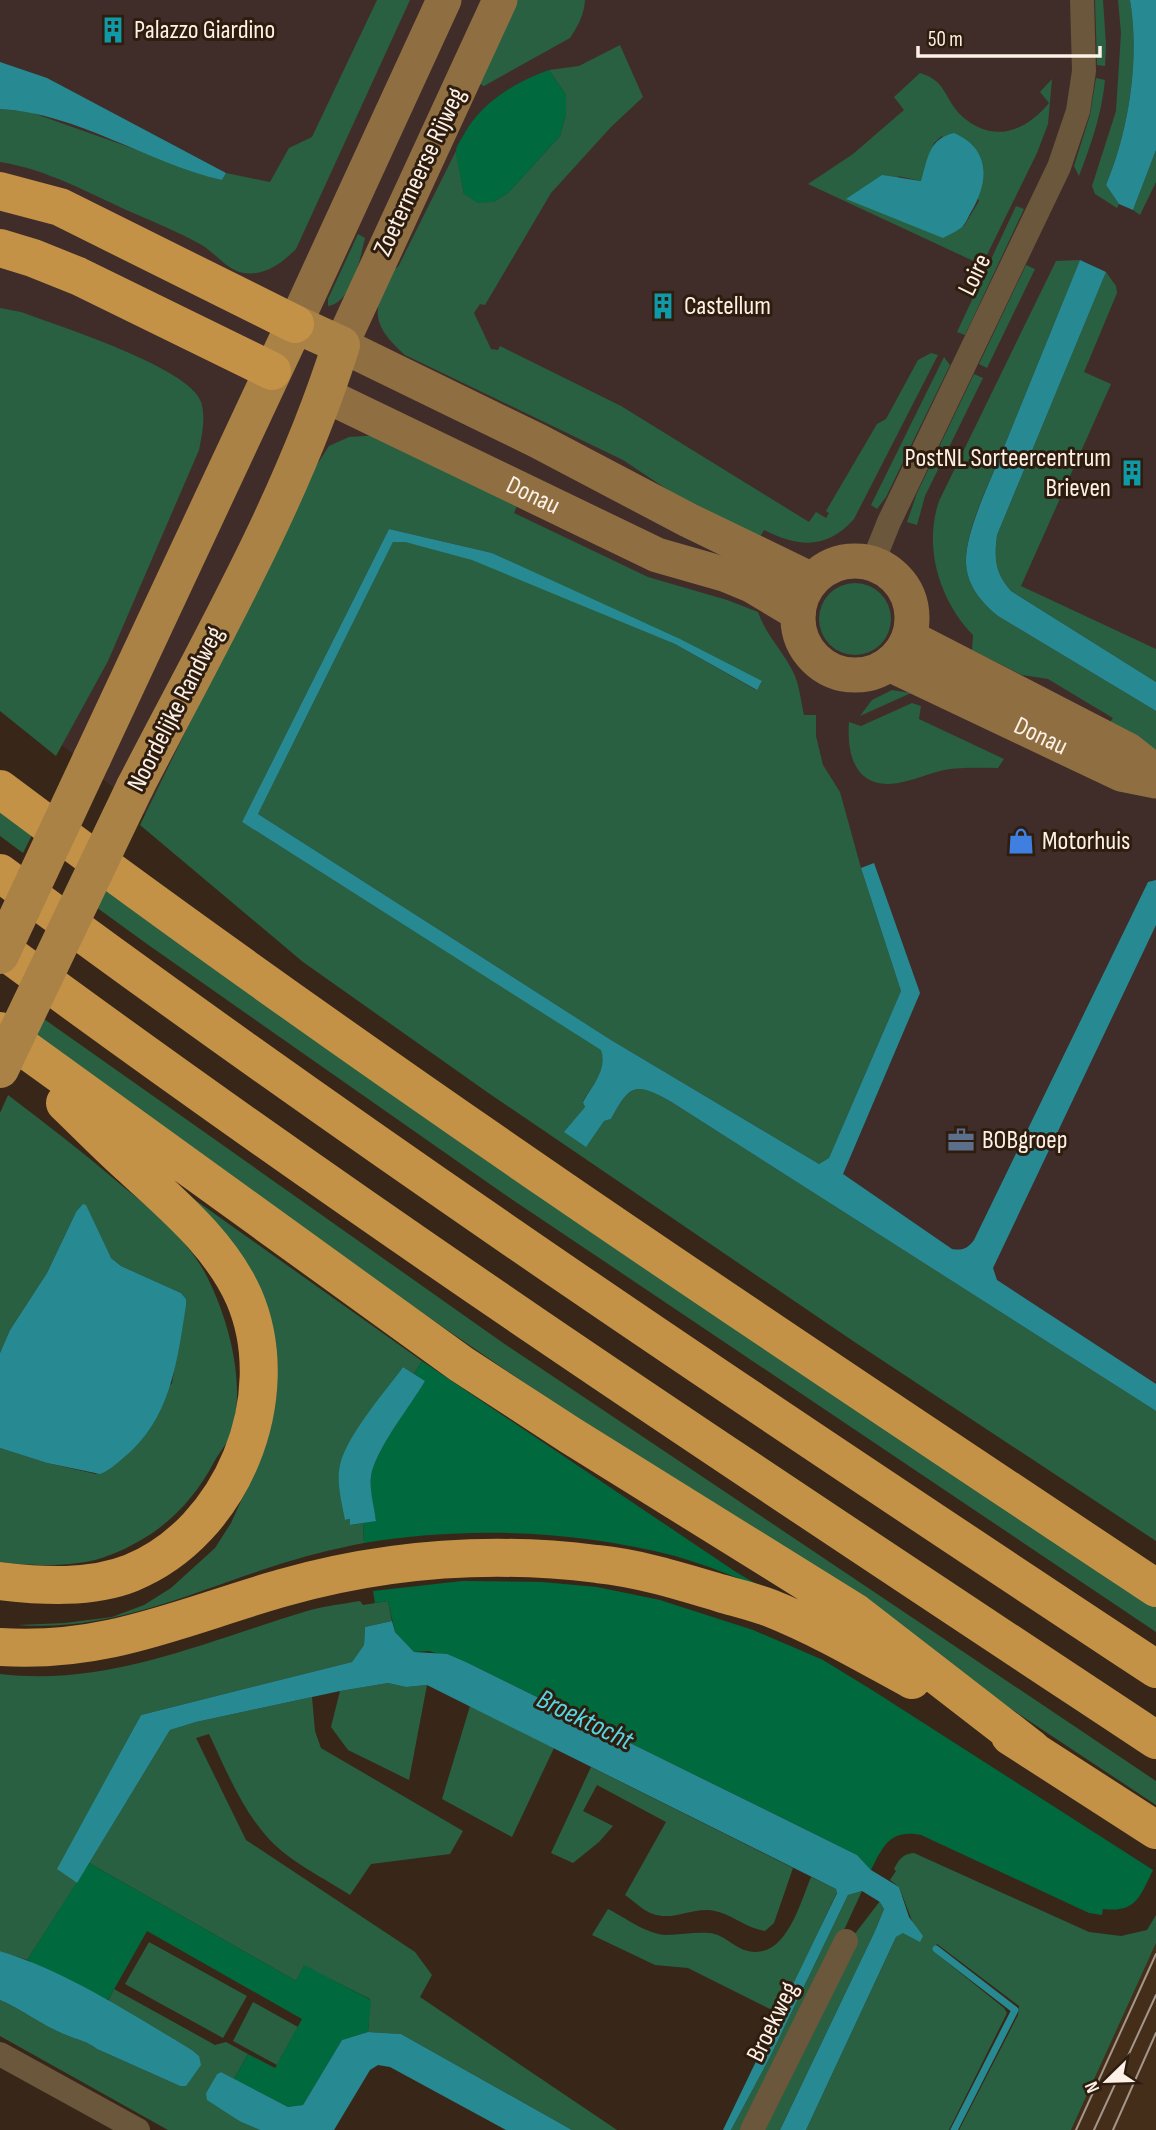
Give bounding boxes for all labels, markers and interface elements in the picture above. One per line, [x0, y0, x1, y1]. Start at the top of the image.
scale bar [918, 14, 1100, 58]
building icon: Palazzo Giardino [98, 15, 128, 45]
place label: Palazzo Giardino [134, 15, 275, 46]
text: 50 m [928, 27, 963, 52]
street label: Zoetermeerse Rijweg [367, 83, 473, 261]
street label: Loire [952, 249, 998, 301]
building icon: Castellum [648, 291, 678, 321]
place label: Castellum [684, 291, 771, 322]
place label: PostNL Sorteercentrum Brieven [905, 443, 1111, 504]
building icon: PostNL Sorteercentrum Brieven [1117, 458, 1147, 488]
street label: Donau [501, 469, 565, 521]
street label: Noordelijke Randweg [121, 621, 231, 797]
street label: Donau [1009, 710, 1073, 762]
shop icon: Motorhuis [1006, 826, 1036, 856]
place label: Motorhuis [1042, 826, 1130, 857]
office icon: BOBgroep [946, 1125, 976, 1155]
place label: BOBgroep [982, 1125, 1067, 1156]
water label: Broektocht [531, 1683, 639, 1758]
street label: Broekweg [740, 1977, 806, 2067]
north arrow [1072, 2046, 1142, 2116]
text: N [1080, 2078, 1105, 2096]

